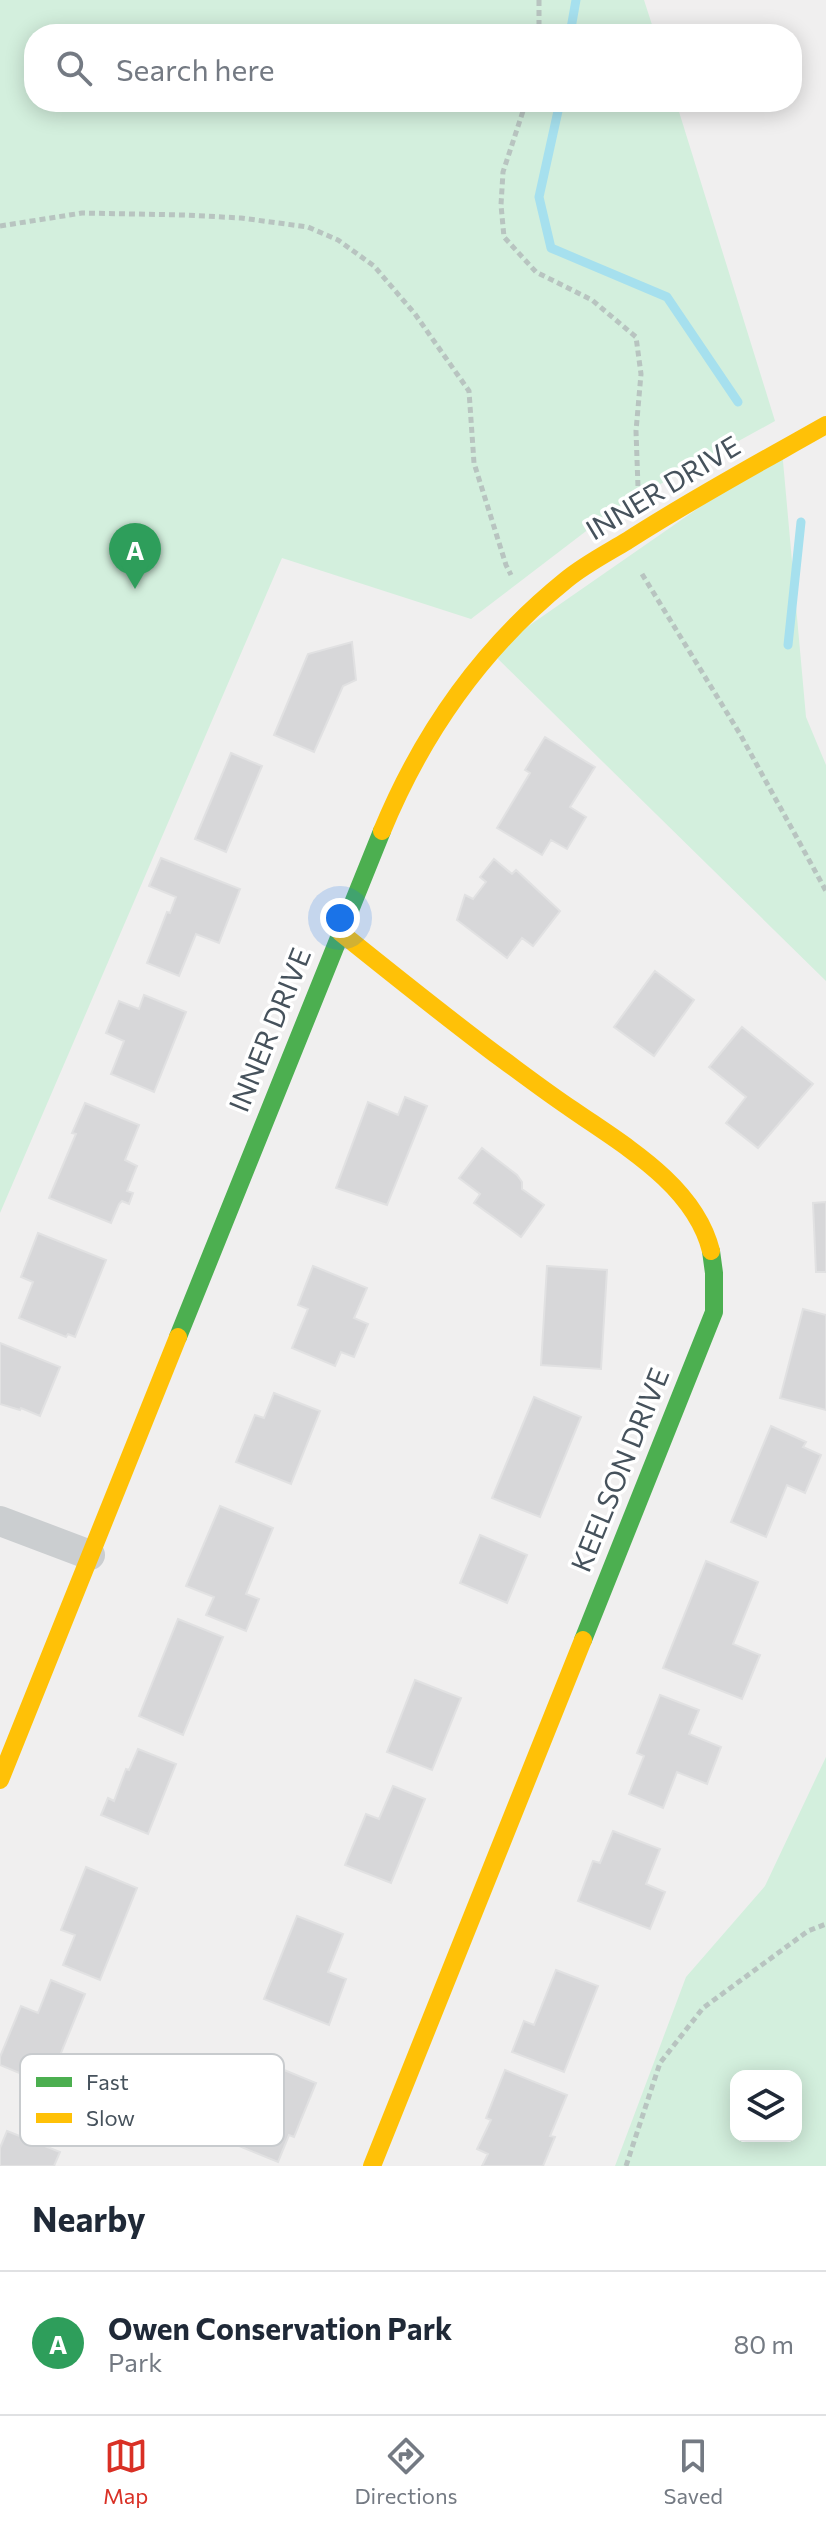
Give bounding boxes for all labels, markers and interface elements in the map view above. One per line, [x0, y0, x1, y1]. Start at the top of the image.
search box [24, 24, 802, 112]
icon: search [52, 46, 96, 90]
text: Search here [116, 50, 275, 87]
street label: INNER DRIVE [579, 428, 746, 546]
pin: A [109, 523, 161, 589]
your location [320, 898, 360, 938]
street label: INNER DRIVE [221, 943, 317, 1117]
street label: KEELSON DRIVE [563, 1363, 675, 1577]
legend [20, 2054, 284, 2146]
text: Fast [86, 2068, 129, 2095]
map controls [730, 2070, 802, 2142]
button: layers [730, 2070, 802, 2142]
text: Slow [86, 2104, 135, 2131]
text: Nearby [32, 2197, 146, 2239]
text: Owen Conservation Park [108, 2309, 452, 2346]
text: A [49, 2328, 67, 2359]
text: 80 m [734, 2328, 794, 2359]
text: Park [108, 2346, 162, 2377]
tab: Map [103, 2434, 148, 2509]
tab: Directions [354, 2434, 458, 2509]
tab: Saved [664, 2434, 723, 2509]

